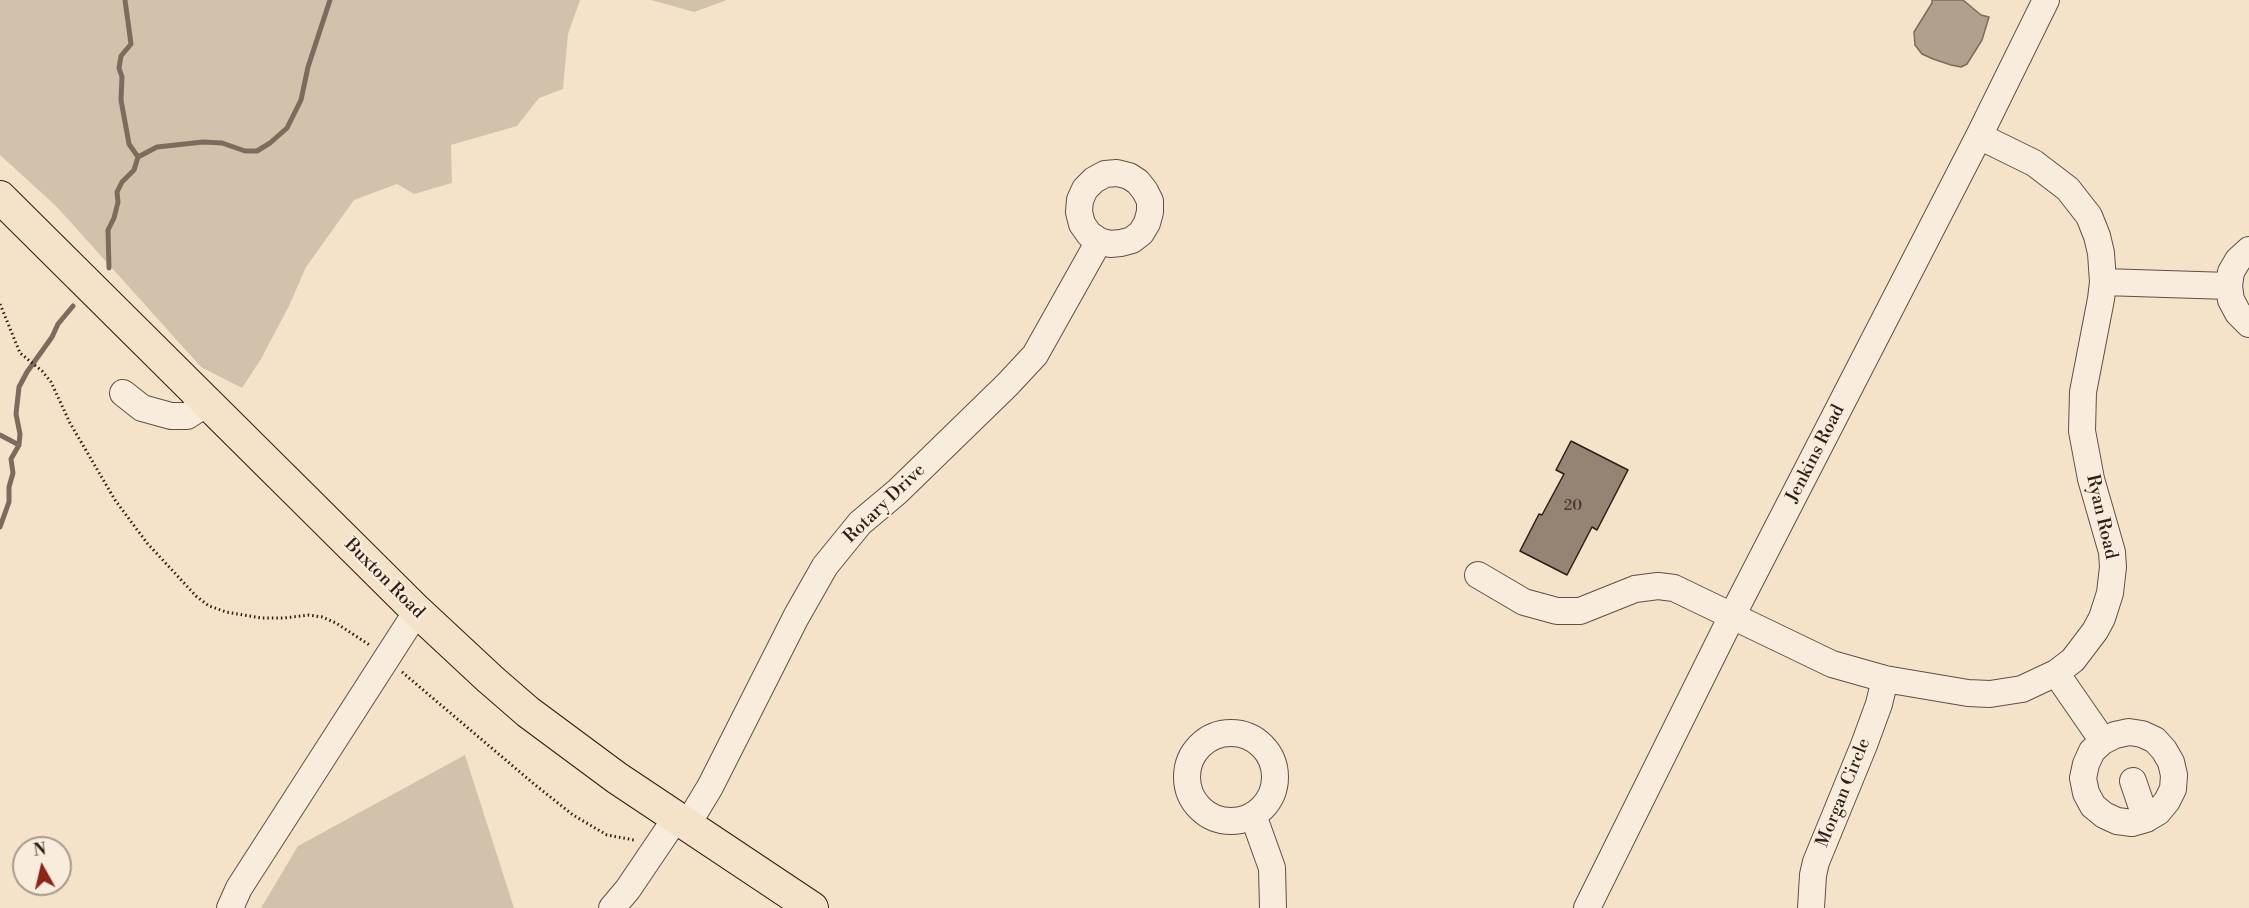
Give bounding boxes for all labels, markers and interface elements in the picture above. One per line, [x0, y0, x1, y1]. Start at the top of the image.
street label: Jenkins Road [1782, 401, 1850, 507]
street label: Rotary Drive [840, 460, 930, 548]
street label: Ryan Road [2081, 473, 2121, 561]
house number: 20 [1564, 497, 1582, 515]
street label: Buxton Road [339, 534, 429, 624]
street label: Morgan Circle [1812, 735, 1876, 851]
north arrow [12, 836, 72, 896]
text: N [32, 839, 47, 861]

